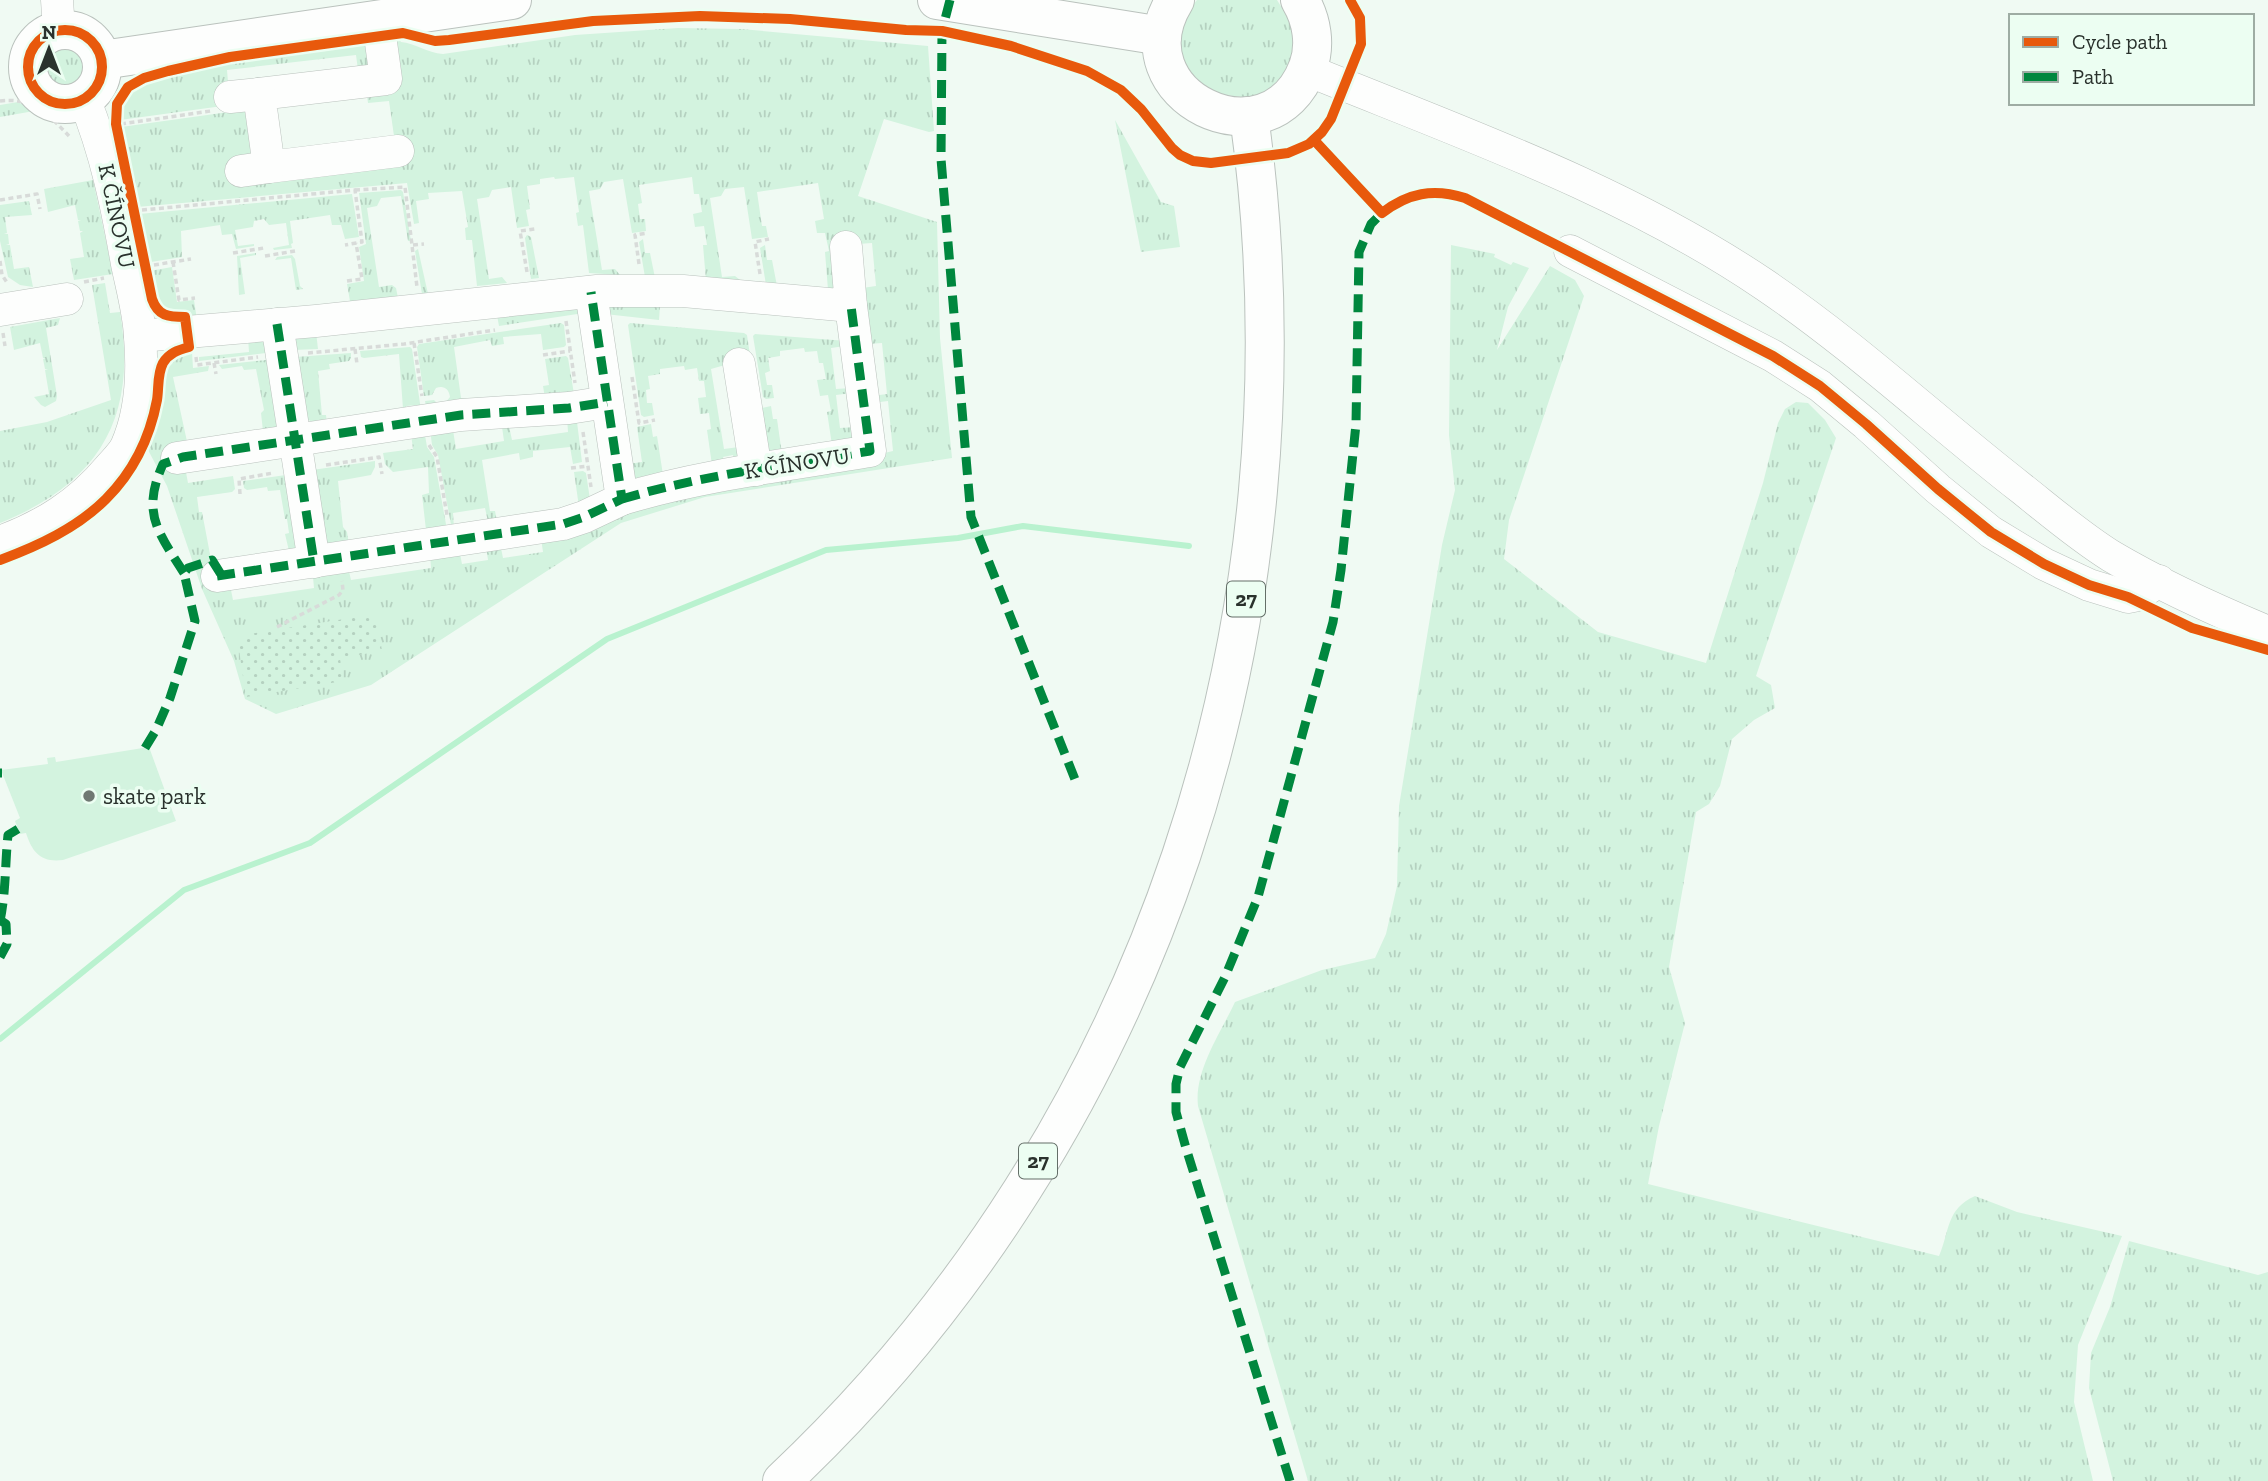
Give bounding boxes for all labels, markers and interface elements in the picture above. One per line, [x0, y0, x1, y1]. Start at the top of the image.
north arrow [14, 14, 84, 84]
legend [2009, 14, 2254, 105]
text: N [42, 21, 56, 44]
text: Cycle path [2072, 29, 2167, 54]
text: Path [2072, 64, 2114, 89]
street label: K ČÍNOVU [92, 161, 142, 271]
street label: K ČÍNOVU [742, 441, 852, 485]
road number: 27 [1227, 582, 1265, 616]
place label: skate park [103, 782, 206, 810]
marker: skate park [81, 788, 97, 804]
road number: 27 [1019, 1144, 1057, 1178]

